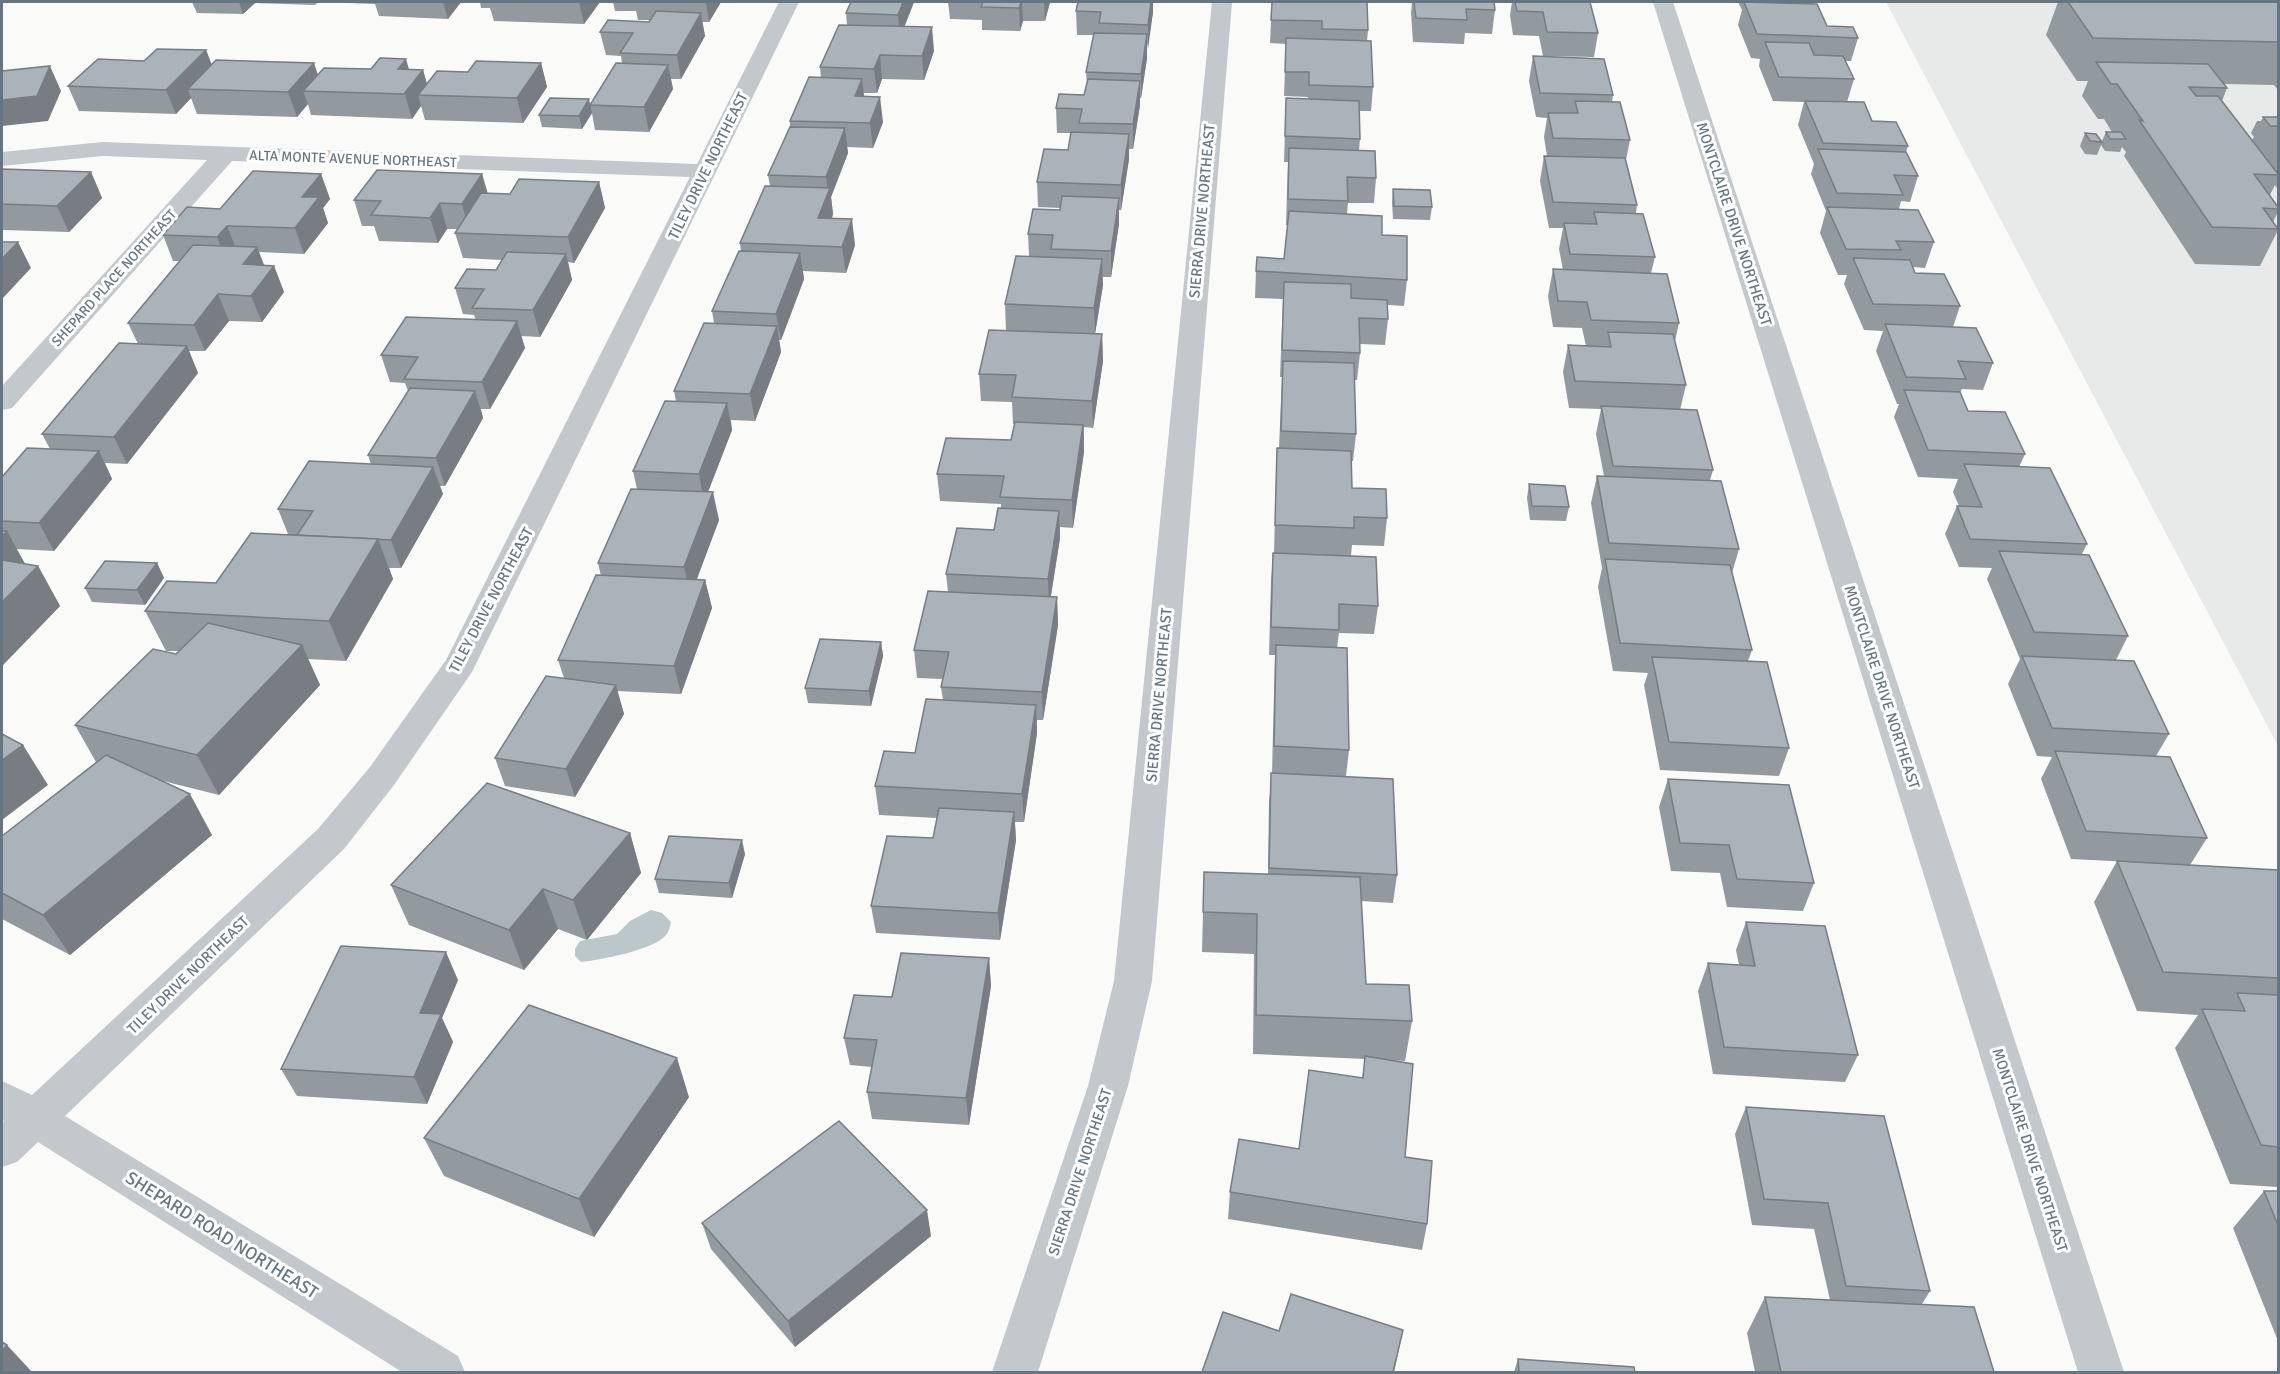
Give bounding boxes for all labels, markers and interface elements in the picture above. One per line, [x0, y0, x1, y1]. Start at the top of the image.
street label: TILEY DRIVE NORTHEAST [664, 89, 752, 243]
street label: MONTCLAIRE DRIVE NORTHEAST [1693, 120, 1776, 329]
street label: SIERRA DRIVE NORTHEAST [1185, 123, 1219, 299]
street label: ALTA MONTE AVENUE NORTHEAST [249, 147, 457, 171]
street label: SHEPARD PLACE NORTHEAST [48, 206, 180, 350]
street label: TILEY DRIVE NORTHEAST [445, 524, 537, 676]
street label: MONTCLAIRE DRIVE NORTHEAST [1841, 583, 1924, 792]
street label: SIERRA DRIVE NORTHEAST [1142, 607, 1176, 783]
street label: TILEY DRIVE NORTHEAST [124, 912, 253, 1038]
street label: MONTCLAIRE DRIVE NORTHEAST [1989, 1046, 2072, 1255]
street label: SIERRA DRIVE NORTHEAST [1044, 1086, 1116, 1258]
street label: SHEPARD ROAD NORTHEAST [122, 1167, 322, 1303]

